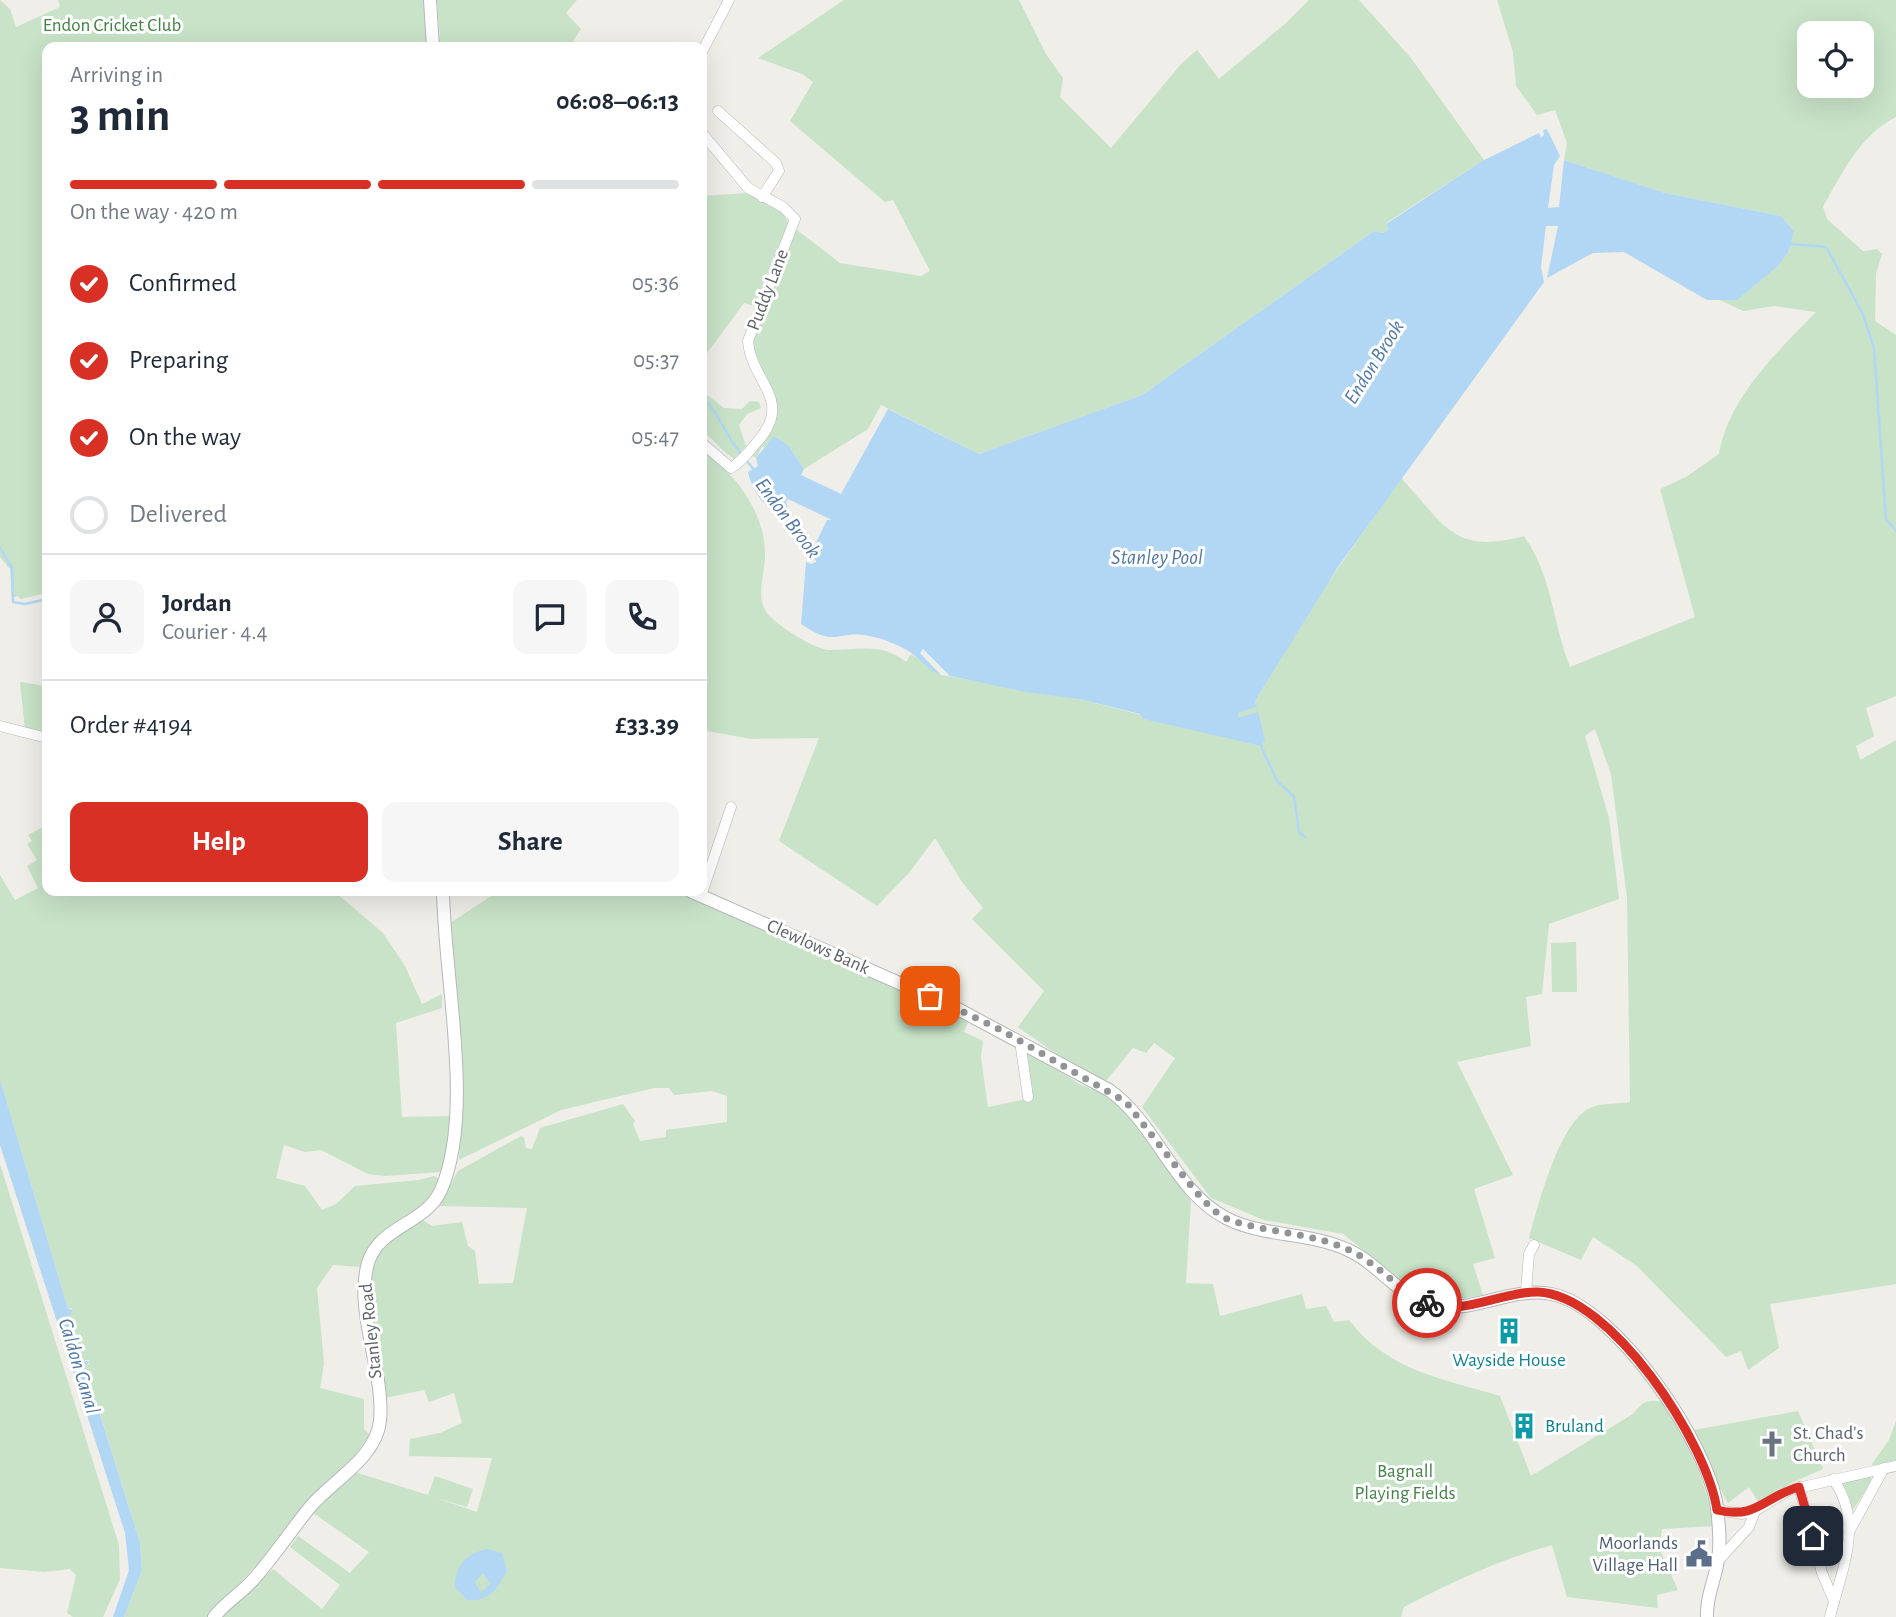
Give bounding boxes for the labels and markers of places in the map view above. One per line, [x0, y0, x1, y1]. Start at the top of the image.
pin [900, 966, 960, 1026]
building icon: Wayside House [1494, 1316, 1524, 1346]
place label: Wayside House [1452, 1351, 1566, 1370]
building icon: Bruland [1509, 1411, 1539, 1441]
place label: Bruland [1545, 1417, 1604, 1436]
place label: St. Chad's Church [1793, 1424, 1863, 1465]
church icon: St. Chad's Church [1757, 1429, 1787, 1459]
pin [1783, 1506, 1843, 1566]
place label: Moorlands Village Hall [1593, 1534, 1678, 1575]
public building icon: Moorlands Village Hall [1684, 1539, 1714, 1569]

